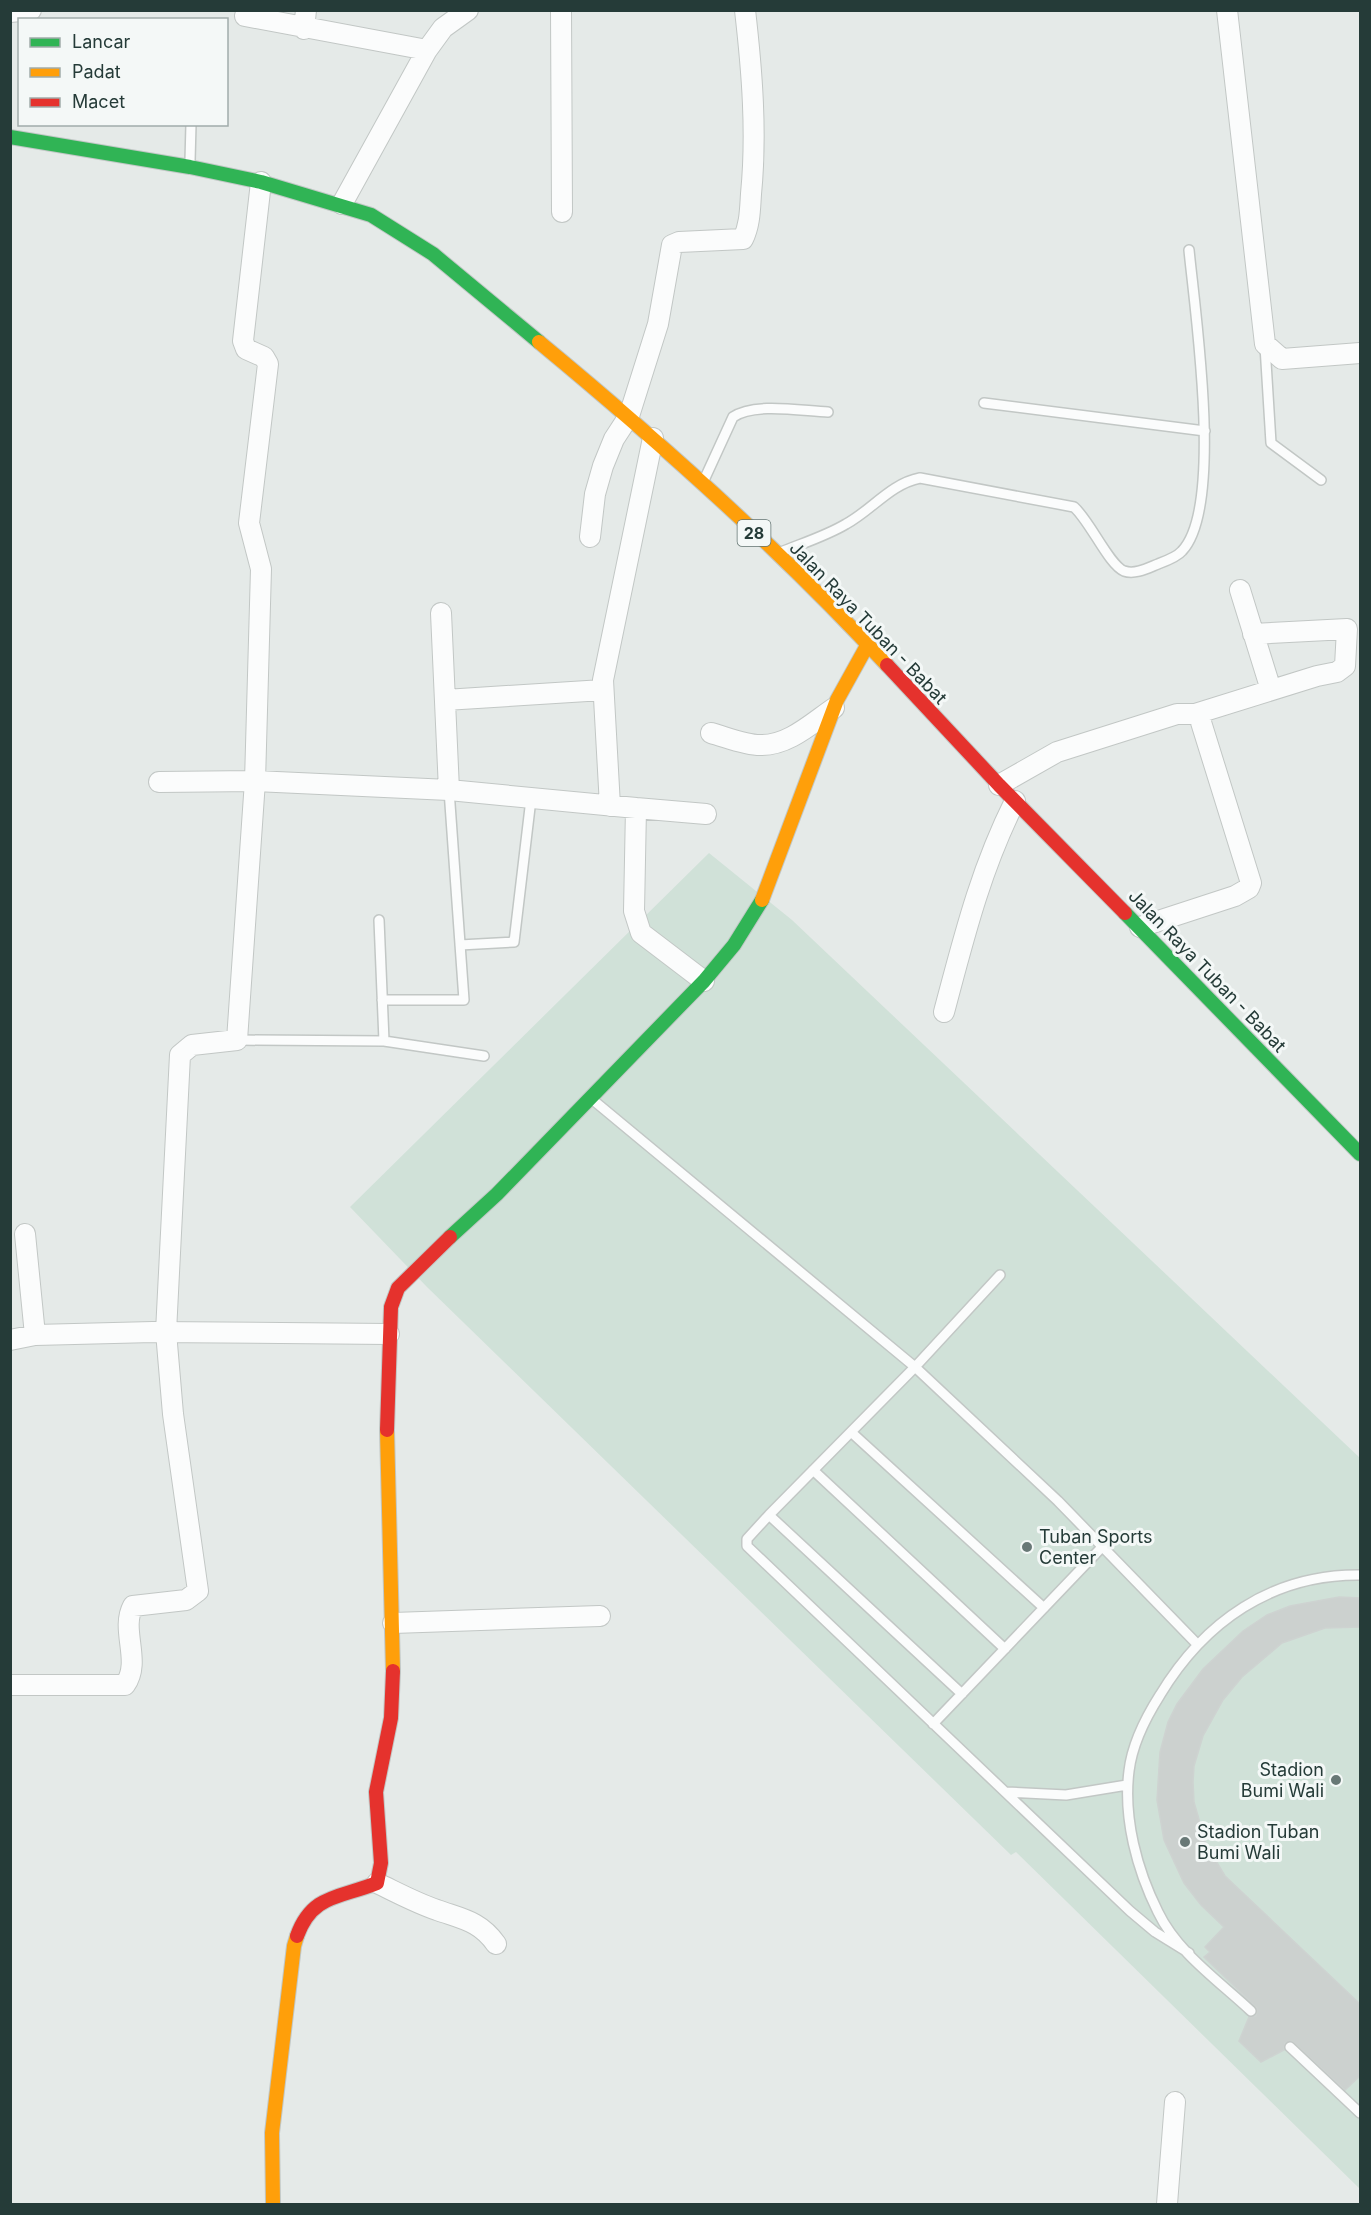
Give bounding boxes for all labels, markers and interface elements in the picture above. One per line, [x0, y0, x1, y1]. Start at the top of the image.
legend [18, 18, 228, 126]
text: Lancar [72, 31, 130, 52]
text: Padat [72, 61, 121, 82]
text: Macet [72, 91, 125, 112]
road number: 28 [738, 520, 771, 546]
street label: Jalan Raya Tuban - Babat [785, 537, 952, 708]
street label: Jalan Raya Tuban - Babat [1124, 885, 1291, 1056]
place label: Tuban Sports Center [1039, 1526, 1153, 1568]
marker: Tuban Sports Center [1020, 1540, 1034, 1554]
place label: Stadion Bumi Wali [1241, 1759, 1324, 1801]
marker: Stadion Bumi Wali [1329, 1773, 1343, 1787]
place label: Stadion Tuban Bumi Wali [1197, 1821, 1319, 1863]
marker: Stadion Tuban Bumi Wali [1178, 1835, 1192, 1849]

